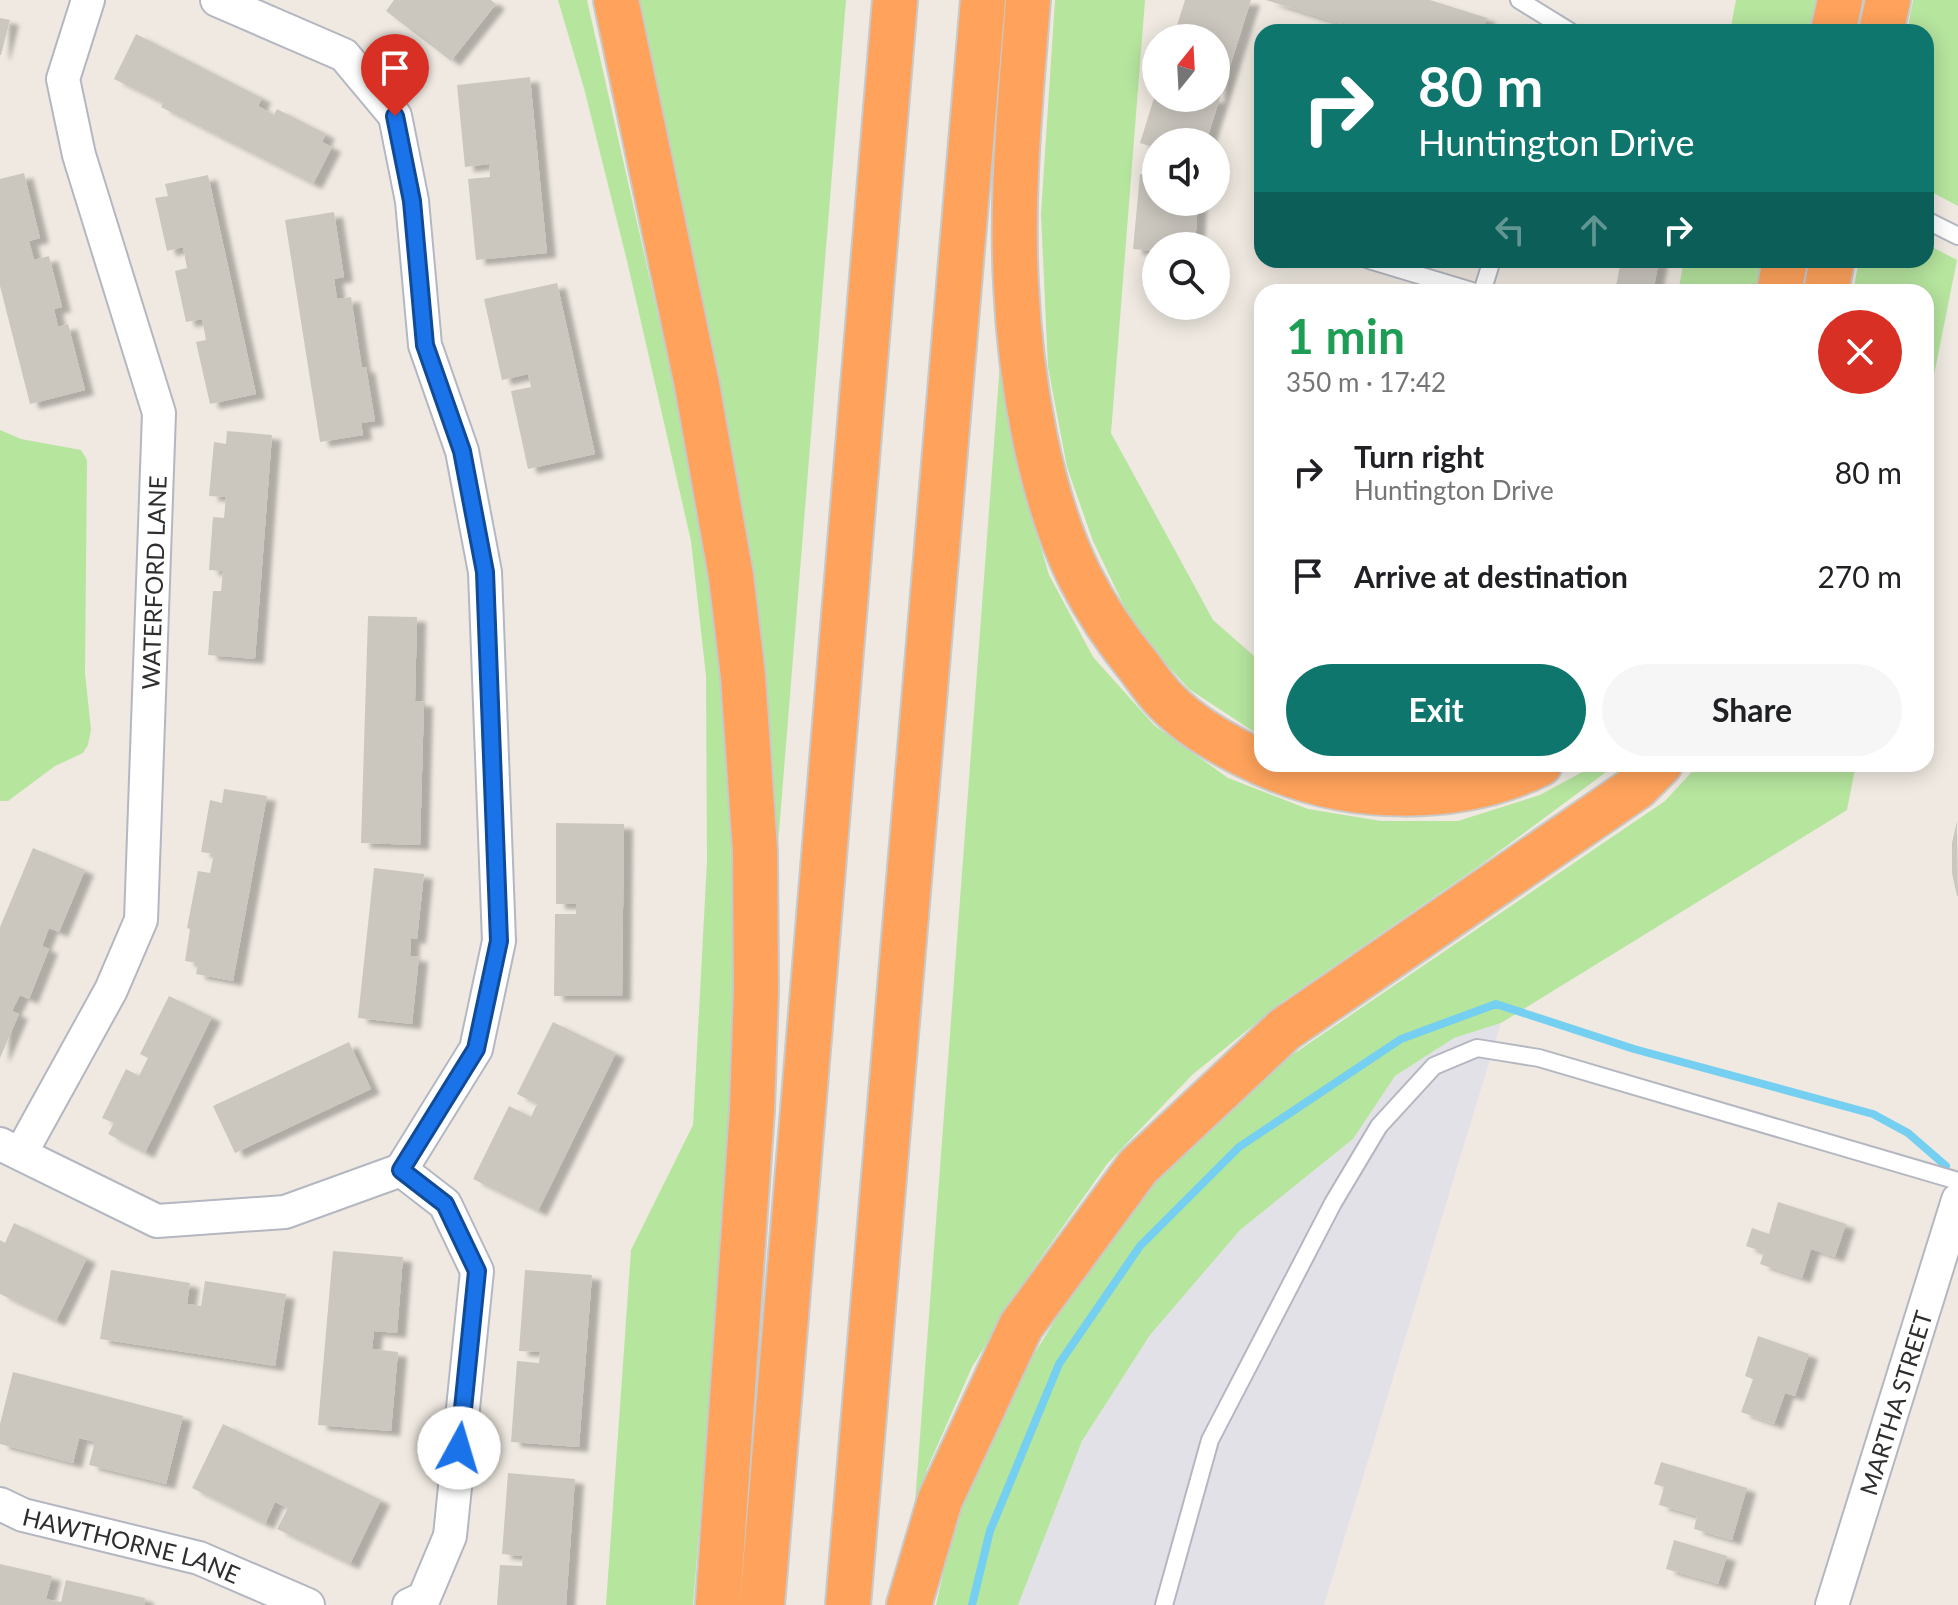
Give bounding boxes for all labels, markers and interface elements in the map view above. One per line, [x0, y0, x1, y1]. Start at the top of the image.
north arrow [1142, 24, 1230, 112]
map controls [1142, 24, 1230, 320]
pin [361, 34, 429, 116]
icon: arrive [373, 46, 417, 90]
text: 80 m [1418, 52, 1543, 119]
icon: right [1286, 56, 1390, 160]
text: Huntington Drive [1418, 120, 1694, 164]
button: sound [1142, 128, 1230, 216]
icon: left [1488, 208, 1532, 252]
icon: ahead [1572, 208, 1616, 252]
icon: right [1656, 208, 1700, 252]
button: search [1142, 232, 1230, 320]
text: 1 min [1286, 307, 1405, 364]
button: close [1818, 310, 1902, 394]
text: 350 m · 17:42 [1286, 366, 1446, 398]
text: Turn right [1354, 438, 1484, 474]
icon: right [1286, 450, 1330, 494]
text: 80 m [1835, 454, 1902, 490]
text: Huntington Drive [1354, 474, 1554, 506]
street label: WATERFORD LANE [135, 475, 171, 690]
icon: arrive [1286, 554, 1330, 598]
text: Arrive at destination [1354, 558, 1628, 594]
text: 270 m [1817, 558, 1902, 594]
button: Exit [1286, 664, 1586, 756]
button: Share [1602, 664, 1902, 756]
street label: MARTHA STREET [1853, 1307, 1937, 1498]
position arrow [417, 1406, 501, 1490]
street label: HAWTHORNE LANE [20, 1501, 245, 1589]

